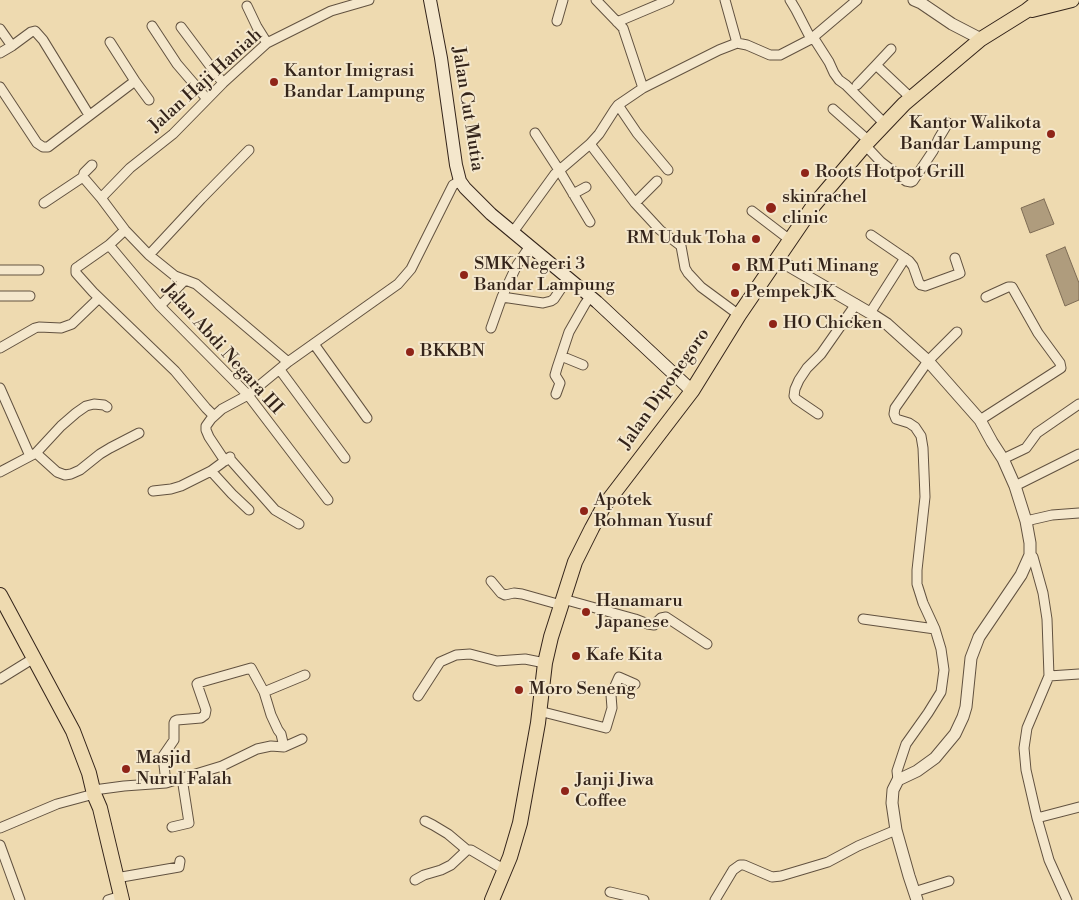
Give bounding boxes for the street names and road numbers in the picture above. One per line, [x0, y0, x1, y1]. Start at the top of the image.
street label: Jalan Haji Haniah [145, 25, 267, 137]
street label: Jalan Cut Mutia [446, 45, 488, 173]
street label: Jalan Abdi Negara III [157, 279, 287, 419]
street label: Jalan Diponegoro [615, 324, 715, 454]

